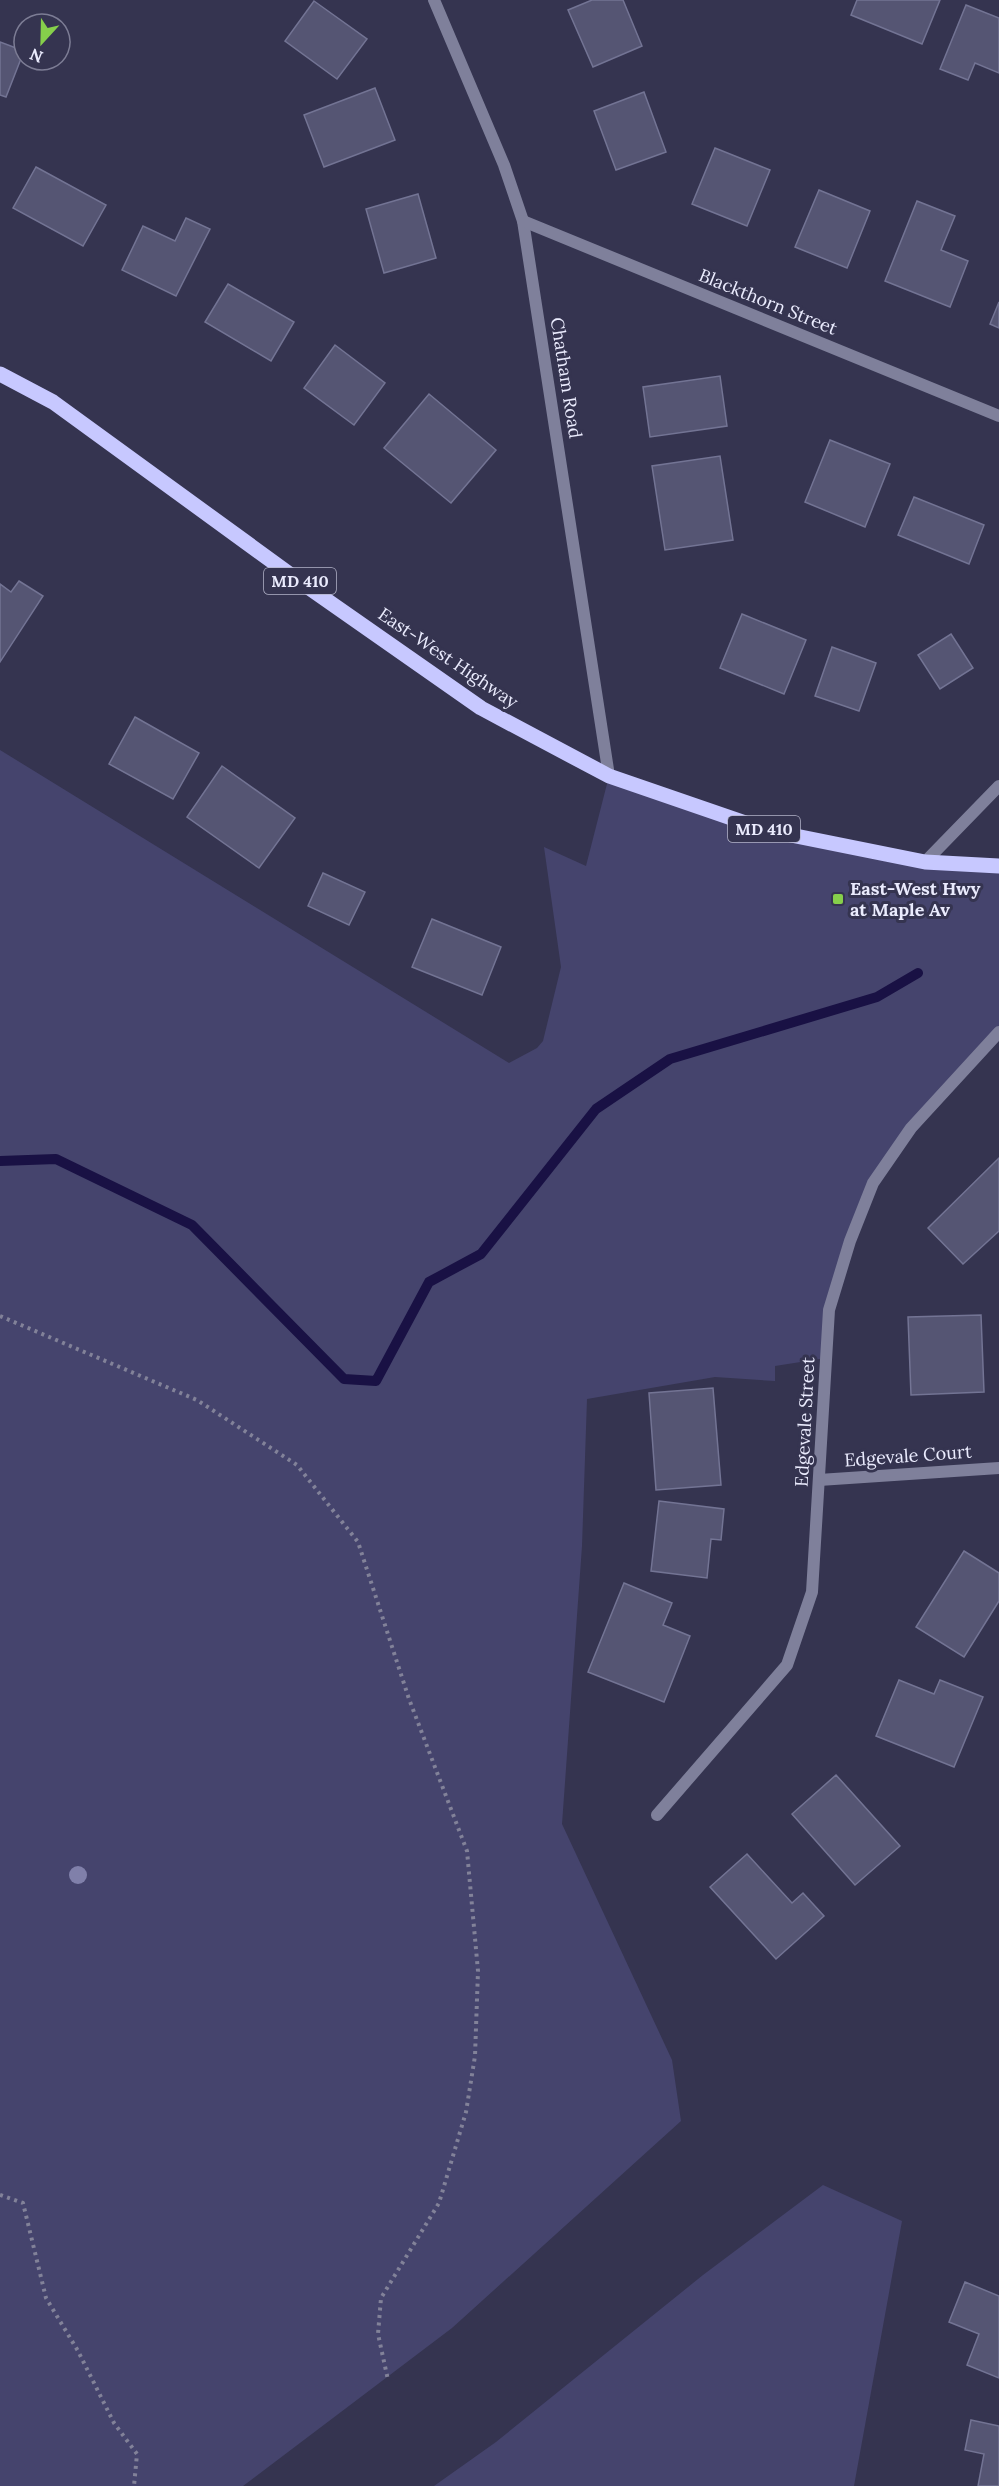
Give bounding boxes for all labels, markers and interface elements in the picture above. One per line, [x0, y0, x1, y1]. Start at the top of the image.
north arrow [12, 12, 72, 72]
text: N [27, 44, 46, 67]
street label: Blackthorn Street [696, 263, 841, 340]
street label: Chatham Road [546, 316, 587, 440]
road number: MD 410 [264, 568, 336, 594]
street label: East-West Highway [374, 602, 523, 713]
road number: MD 410 [728, 816, 800, 842]
place label: East-West Hwy at Maple Av [850, 877, 981, 921]
marker: East-West Hwy at Maple Av [831, 892, 845, 906]
street label: Edgevale Street [790, 1356, 819, 1488]
street label: Edgevale Court [843, 1440, 973, 1471]

